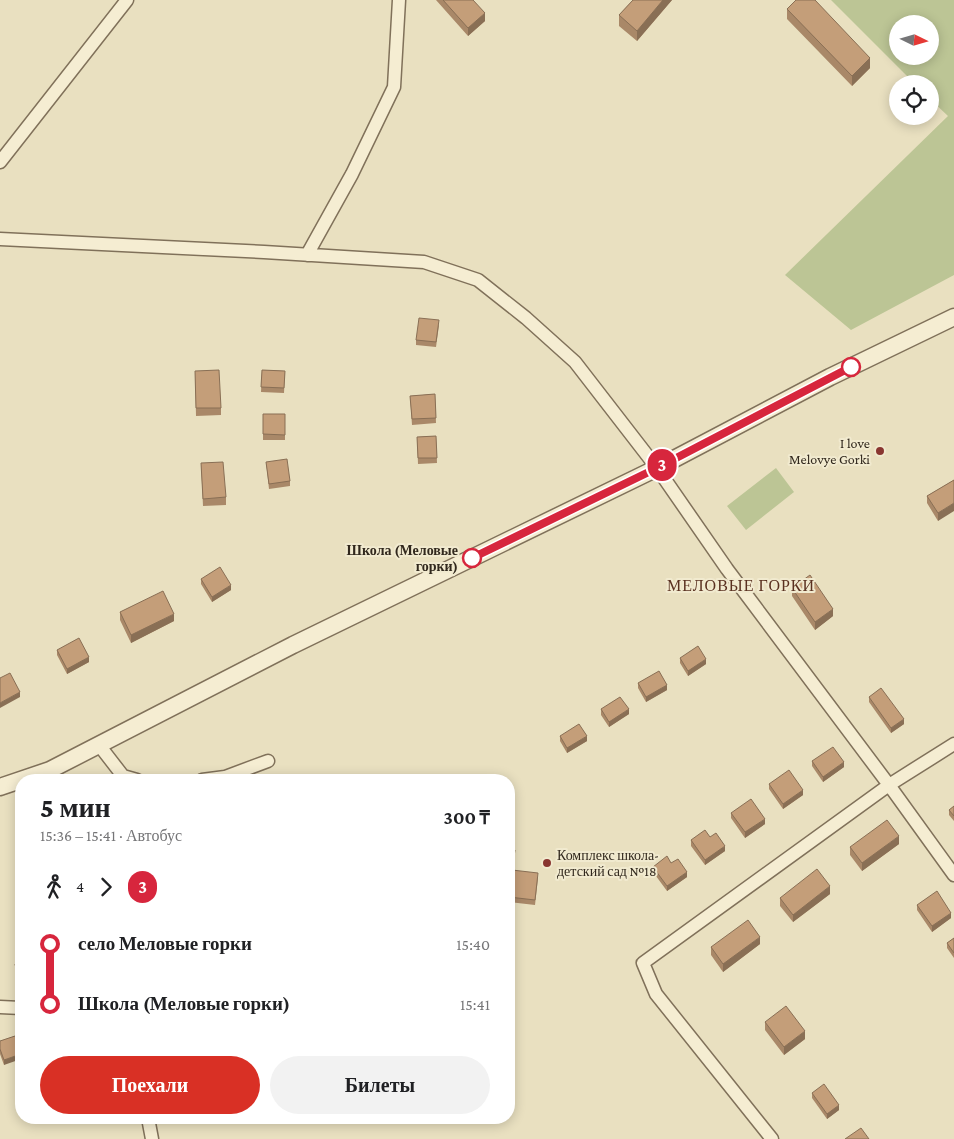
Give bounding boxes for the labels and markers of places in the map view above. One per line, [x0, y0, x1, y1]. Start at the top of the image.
unlabelled marker [841, 357, 861, 377]
place label: I love Melovye Gorki [789, 435, 870, 467]
marker: I love Melovye Gorki [874, 445, 886, 457]
place label: Школа (Меловые горки) [347, 542, 458, 575]
marker: Школа (Меловые горки) [462, 548, 482, 568]
place label: Комплекс школа- детский сад №18 [557, 847, 659, 879]
marker: Комплекс школа- детский сад №18 [541, 857, 553, 869]

